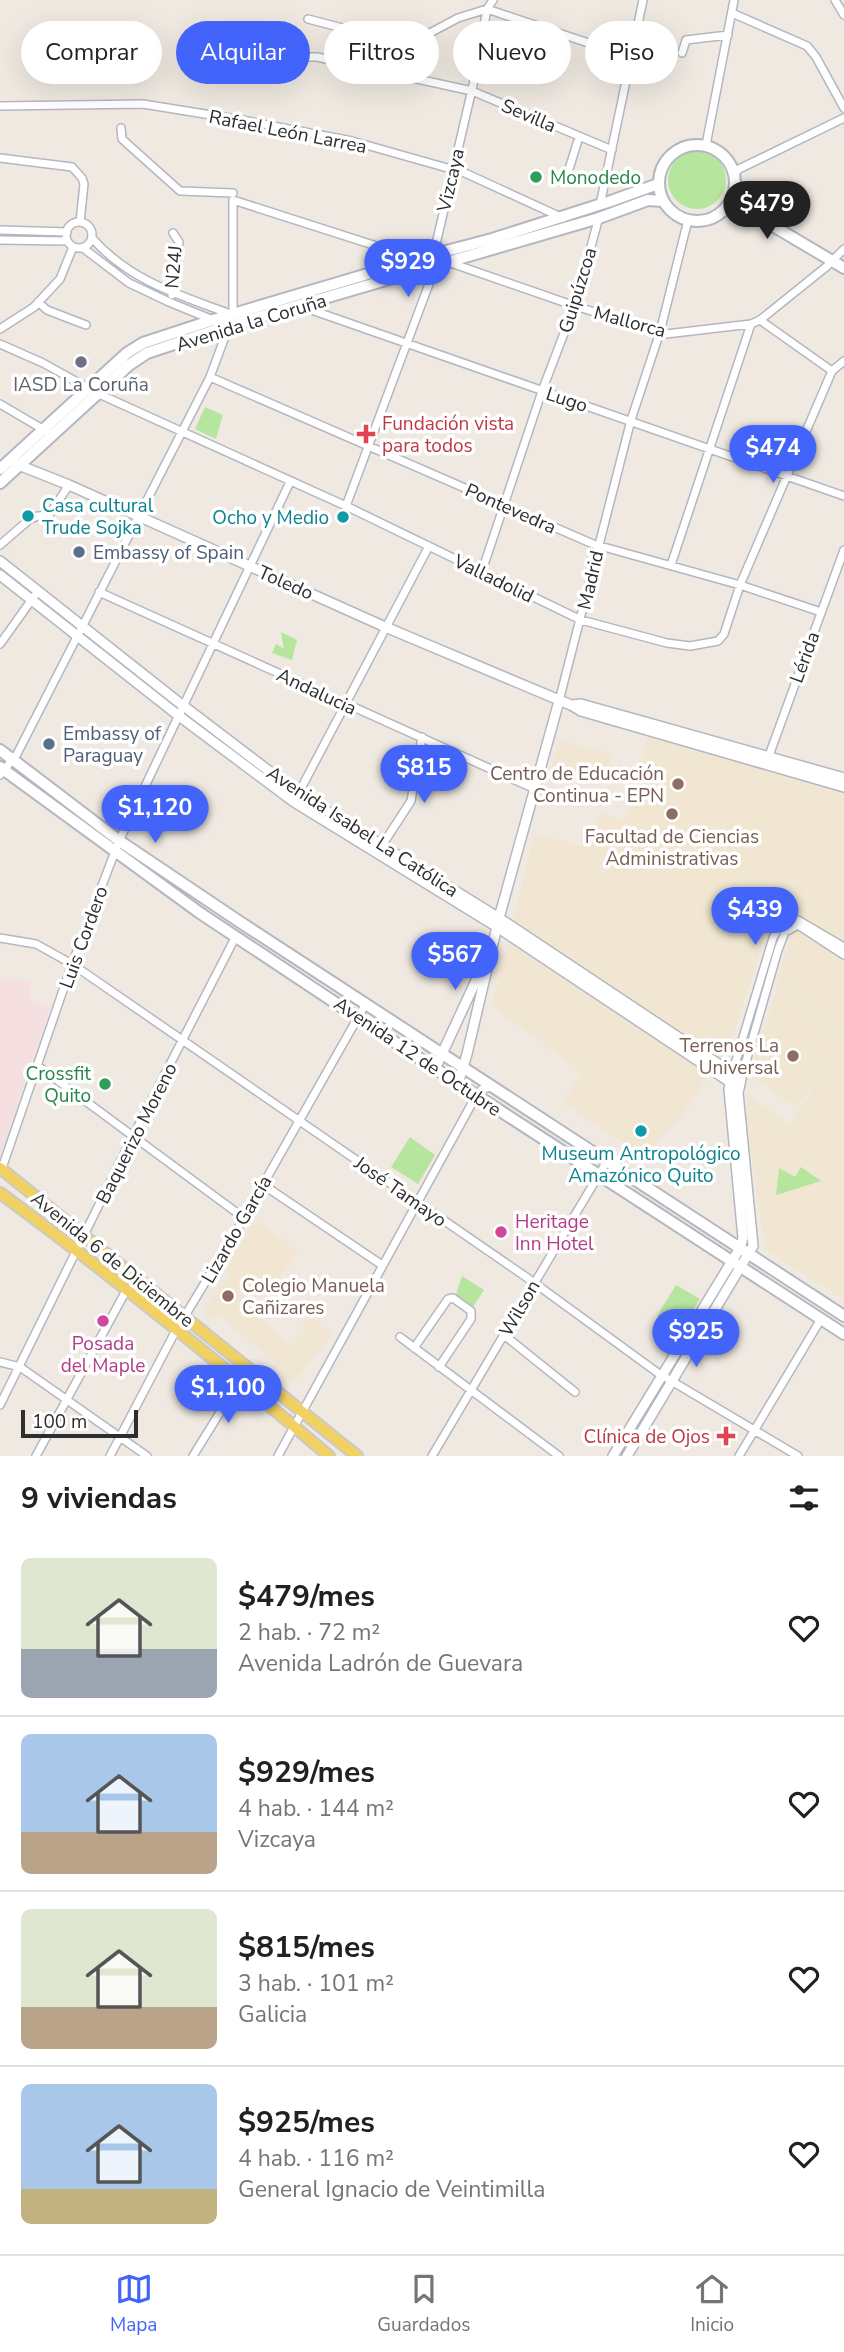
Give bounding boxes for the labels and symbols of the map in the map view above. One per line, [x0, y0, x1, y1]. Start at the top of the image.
street label: Sevilla [497, 93, 560, 139]
street label: Rafael León Larrea [207, 104, 369, 160]
street label: Vizcaya [431, 146, 471, 216]
place label: Monodedo [550, 165, 641, 191]
marker: Monodedo [528, 169, 544, 185]
pin: $479 [726, 182, 808, 241]
pin: $929 [367, 240, 449, 299]
street label: Guipúzcoa [553, 244, 603, 336]
street label: N24J [159, 245, 189, 290]
street label: Avenida la Coruña [173, 288, 330, 358]
street label: Mallorca [591, 300, 669, 344]
marker: IASD La Coruña [73, 354, 89, 370]
place label: IASD La Coruña [13, 372, 149, 398]
street label: Lugo [542, 381, 591, 419]
place label: Fundación vista para todos [382, 411, 514, 459]
marker: Fundación vista para todos [356, 424, 376, 444]
pin: $474 [732, 426, 814, 485]
street label: Pontevedra [461, 477, 560, 541]
place label: Casa cultural Trude Sojka [42, 493, 154, 541]
place label: Ocho y Medio [212, 505, 329, 531]
marker: Casa cultural Trude Sojka [20, 508, 36, 524]
marker: Ocho y Medio [335, 509, 351, 525]
place label: Embassy of Spain [93, 540, 244, 566]
marker: Embassy of Spain [71, 544, 87, 560]
street label: Valladolid [448, 548, 538, 609]
street label: Madrid [572, 548, 610, 612]
street label: Toledo [254, 559, 317, 607]
street label: Lérida [784, 628, 826, 687]
street label: Andalucia [272, 662, 361, 722]
place label: Embassy of Paraguay [63, 721, 162, 769]
marker: Embassy of Paraguay [41, 736, 57, 752]
pin: $815 [383, 746, 465, 805]
street label: Avenida Isabel La Católica [262, 760, 463, 904]
place label: Centro de Educación Continua - EPN [490, 761, 664, 809]
marker: Centro de Educación Continua - EPN [670, 776, 686, 792]
pin: $1,120 [98, 786, 212, 845]
marker: Facultad de Ciencias Administrativas [664, 806, 680, 822]
place label: Facultad de Ciencias Administrativas [585, 824, 759, 872]
street label: Luis Cordero [53, 883, 114, 992]
pin: $439 [714, 888, 796, 947]
pin: $567 [414, 932, 496, 992]
street label: Avenida 12 de Octubre [329, 991, 506, 1123]
place label: Terrenos La Universal [680, 1033, 779, 1081]
marker: Terrenos La Universal [785, 1048, 801, 1064]
street label: Baquerizo Moreno [90, 1059, 184, 1208]
place label: Crossfit Quito [25, 1061, 91, 1109]
marker: Crossfit Quito [97, 1076, 113, 1092]
marker: Museum Antropológico Amazónico Quito [633, 1123, 649, 1139]
place label: Museum Antropológico Amazónico Quito [542, 1141, 740, 1189]
street label: José Tamayo [348, 1150, 452, 1233]
street label: Lizardo García [195, 1171, 278, 1288]
street label: Avenida 6 de Diciembre [25, 1186, 199, 1334]
place label: Heritage Inn Hotel [515, 1209, 594, 1257]
marker: Heritage Inn Hotel [493, 1224, 509, 1240]
place label: Colegio Manuela Cañizares [242, 1273, 385, 1321]
street label: Wilson [493, 1275, 546, 1342]
marker: Colegio Manuela Cañizares [220, 1288, 236, 1304]
pin: $925 [655, 1310, 737, 1369]
marker: Posada del Maple [95, 1313, 111, 1329]
place label: Posada del Maple [61, 1331, 145, 1379]
pin: $1,100 [171, 1366, 285, 1425]
scale bar [21, 1407, 138, 1439]
place label: Clínica de Ojos [583, 1424, 710, 1450]
marker: Clínica de Ojos [716, 1426, 736, 1446]

